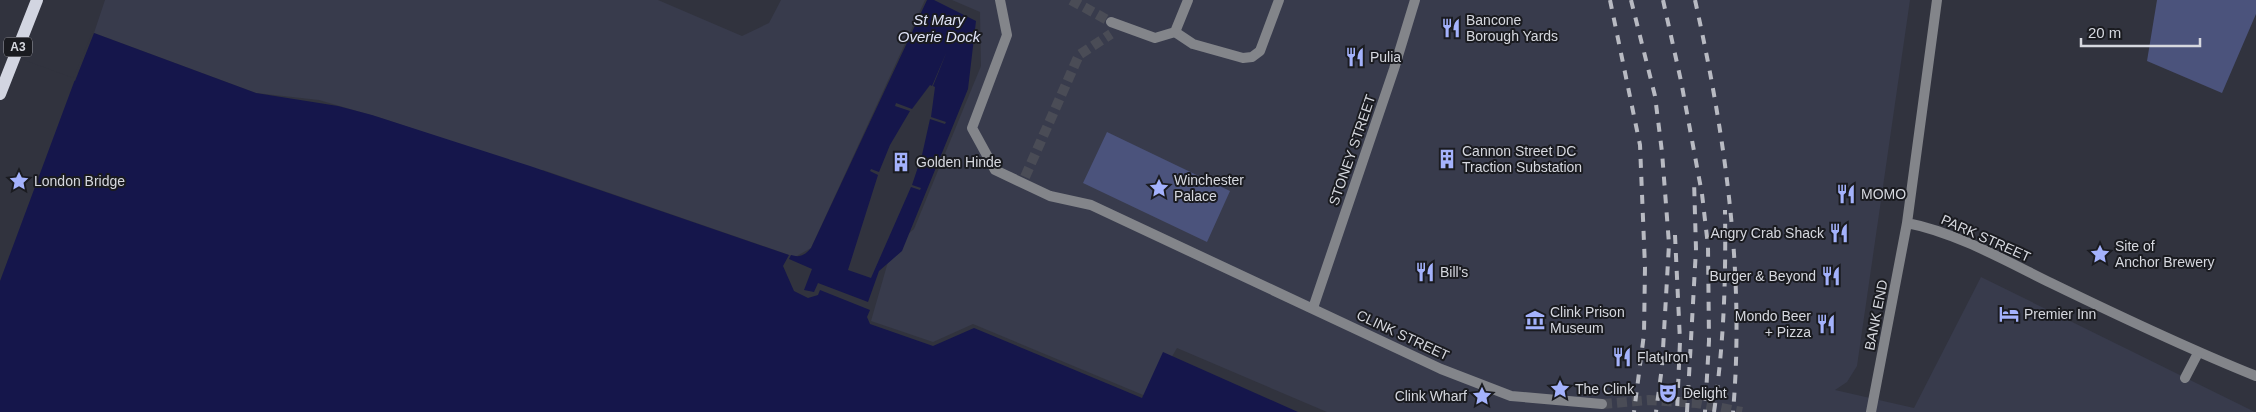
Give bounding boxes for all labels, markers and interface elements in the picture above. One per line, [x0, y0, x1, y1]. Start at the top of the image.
water label: St Mary Overie Dock [898, 11, 982, 45]
place label: Bancone Borough Yards [1466, 12, 1558, 44]
scale bar [2081, 15, 2200, 47]
restaurant icon: Bancone Borough Yards [1440, 17, 1462, 39]
text: 20 m [2088, 24, 2121, 41]
road number: A3 [4, 38, 32, 56]
restaurant icon: Pulia [1344, 46, 1366, 68]
place label: Pulia [1370, 49, 1401, 65]
street label: STONEY STREET [1326, 92, 1379, 208]
place label: Cannon Street DC Traction Substation [1462, 143, 1582, 175]
building icon: Cannon Street DC Traction Substation [1436, 148, 1458, 170]
building icon: Golden Hinde [890, 151, 912, 173]
place label: Golden Hinde [916, 154, 1002, 170]
place icon: London Bridge [8, 170, 30, 192]
place label: Winchester Palace [1174, 172, 1244, 204]
place label: London Bridge [34, 173, 125, 189]
place icon: Winchester Palace [1148, 177, 1170, 199]
restaurant icon: MOMO [1835, 183, 1857, 205]
place label: MOMO [1861, 186, 1906, 202]
street label: PARK STREET [1939, 211, 2034, 265]
restaurant icon: Angry Crab Shack [1828, 222, 1850, 244]
place label: Angry Crab Shack [1710, 225, 1825, 241]
place label: Site of Anchor Brewery [2115, 238, 2215, 270]
place icon: Site of Anchor Brewery [2089, 243, 2111, 265]
restaurant icon: Bill's [1414, 261, 1436, 283]
place label: Bill's [1440, 264, 1468, 280]
restaurant icon: Burger & Beyond [1820, 265, 1842, 287]
place label: Burger & Beyond [1709, 268, 1816, 284]
street label: BANK END [1861, 278, 1891, 352]
hotel icon: Premier Inn [1998, 303, 2020, 325]
place label: Clink Prison Museum [1550, 304, 1625, 336]
place label: Premier Inn [2024, 306, 2096, 322]
street label: CLINK STREET [1354, 307, 1452, 364]
place label: Mondo Beer + Pizza [1735, 308, 1811, 340]
museum icon: Clink Prison Museum [1524, 309, 1546, 331]
restaurant icon: Mondo Beer + Pizza [1815, 313, 1837, 335]
restaurant icon: Flat Iron [1611, 346, 1633, 368]
place label: Flat Iron [1637, 349, 1688, 365]
place icon: The Clink [1549, 378, 1571, 400]
place label: The Clink [1575, 381, 1635, 397]
theatre icon: Delight [1657, 382, 1679, 404]
place icon: Clink Wharf [1471, 385, 1493, 407]
place label: Delight [1683, 385, 1727, 401]
place label: Clink Wharf [1395, 388, 1467, 404]

